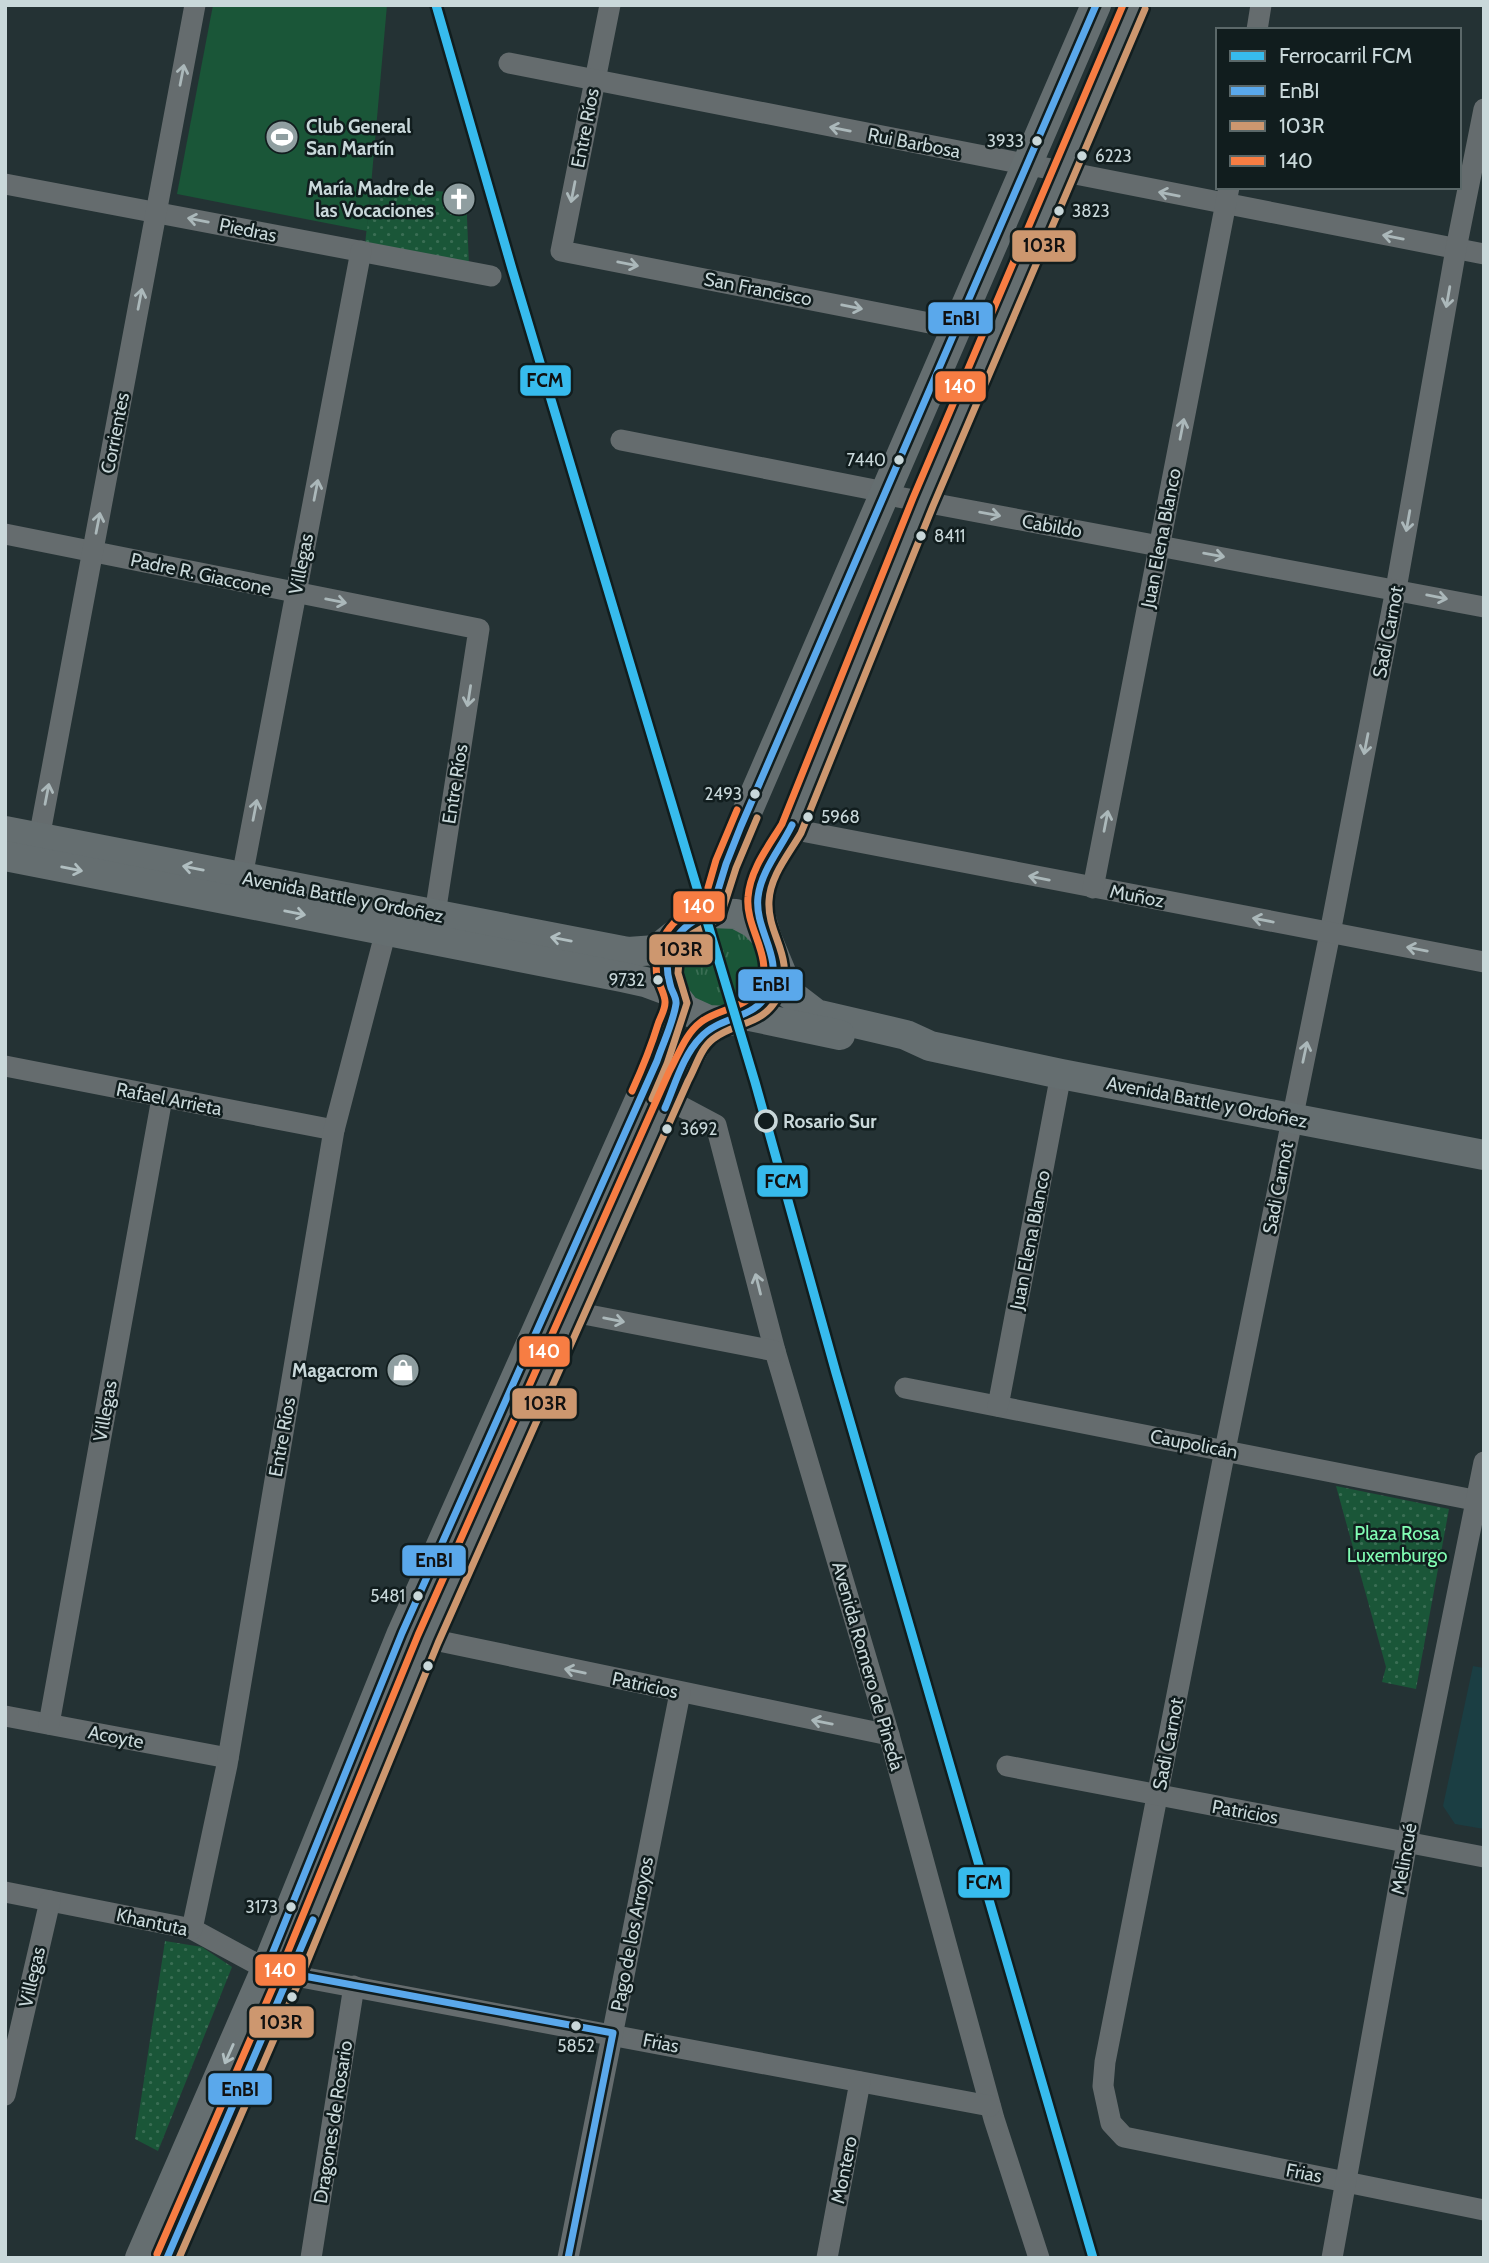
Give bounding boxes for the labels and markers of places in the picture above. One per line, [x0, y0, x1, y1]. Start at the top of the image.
place label: Club General San Martín [306, 115, 411, 160]
sports icon: Club General San Martín [263, 118, 301, 156]
place label: 3933 [987, 131, 1024, 151]
marker: 3933 [1030, 134, 1044, 148]
place label: 6223 [1095, 146, 1132, 166]
marker: 6223 [1075, 149, 1089, 163]
place label: María Madre de las Vocaciones [307, 177, 434, 222]
church icon: María Madre de las Vocaciones [440, 180, 478, 218]
place label: 3823 [1072, 201, 1110, 221]
marker: 3823 [1052, 204, 1066, 218]
place label: 7440 [847, 450, 886, 470]
marker: 7440 [892, 453, 906, 467]
place label: 8411 [934, 526, 965, 546]
marker: 8411 [914, 529, 928, 543]
place label: 2493 [704, 784, 742, 804]
marker: 2493 [748, 787, 762, 801]
place label: 5968 [821, 807, 860, 827]
marker: 5968 [801, 810, 815, 824]
place label: 9732 [609, 970, 645, 990]
marker: 9732 [651, 973, 665, 987]
marker: Rosario Sur [755, 1110, 777, 1132]
place label: Rosario Sur [783, 1110, 877, 1133]
place label: 3692 [680, 1119, 717, 1139]
marker: 3692 [660, 1122, 674, 1136]
shop icon: Magacrom [384, 1351, 422, 1389]
place label: Magacrom [292, 1359, 378, 1382]
place label: 5481 [370, 1586, 405, 1606]
marker: 5481 [411, 1589, 425, 1603]
unlabelled marker [421, 1659, 435, 1673]
place label: 3173 [246, 1897, 278, 1917]
marker: 3173 [284, 1900, 298, 1914]
unlabelled marker [285, 1990, 299, 2004]
marker: 5852 [569, 2019, 583, 2033]
place label: 5852 [557, 2036, 595, 2056]

